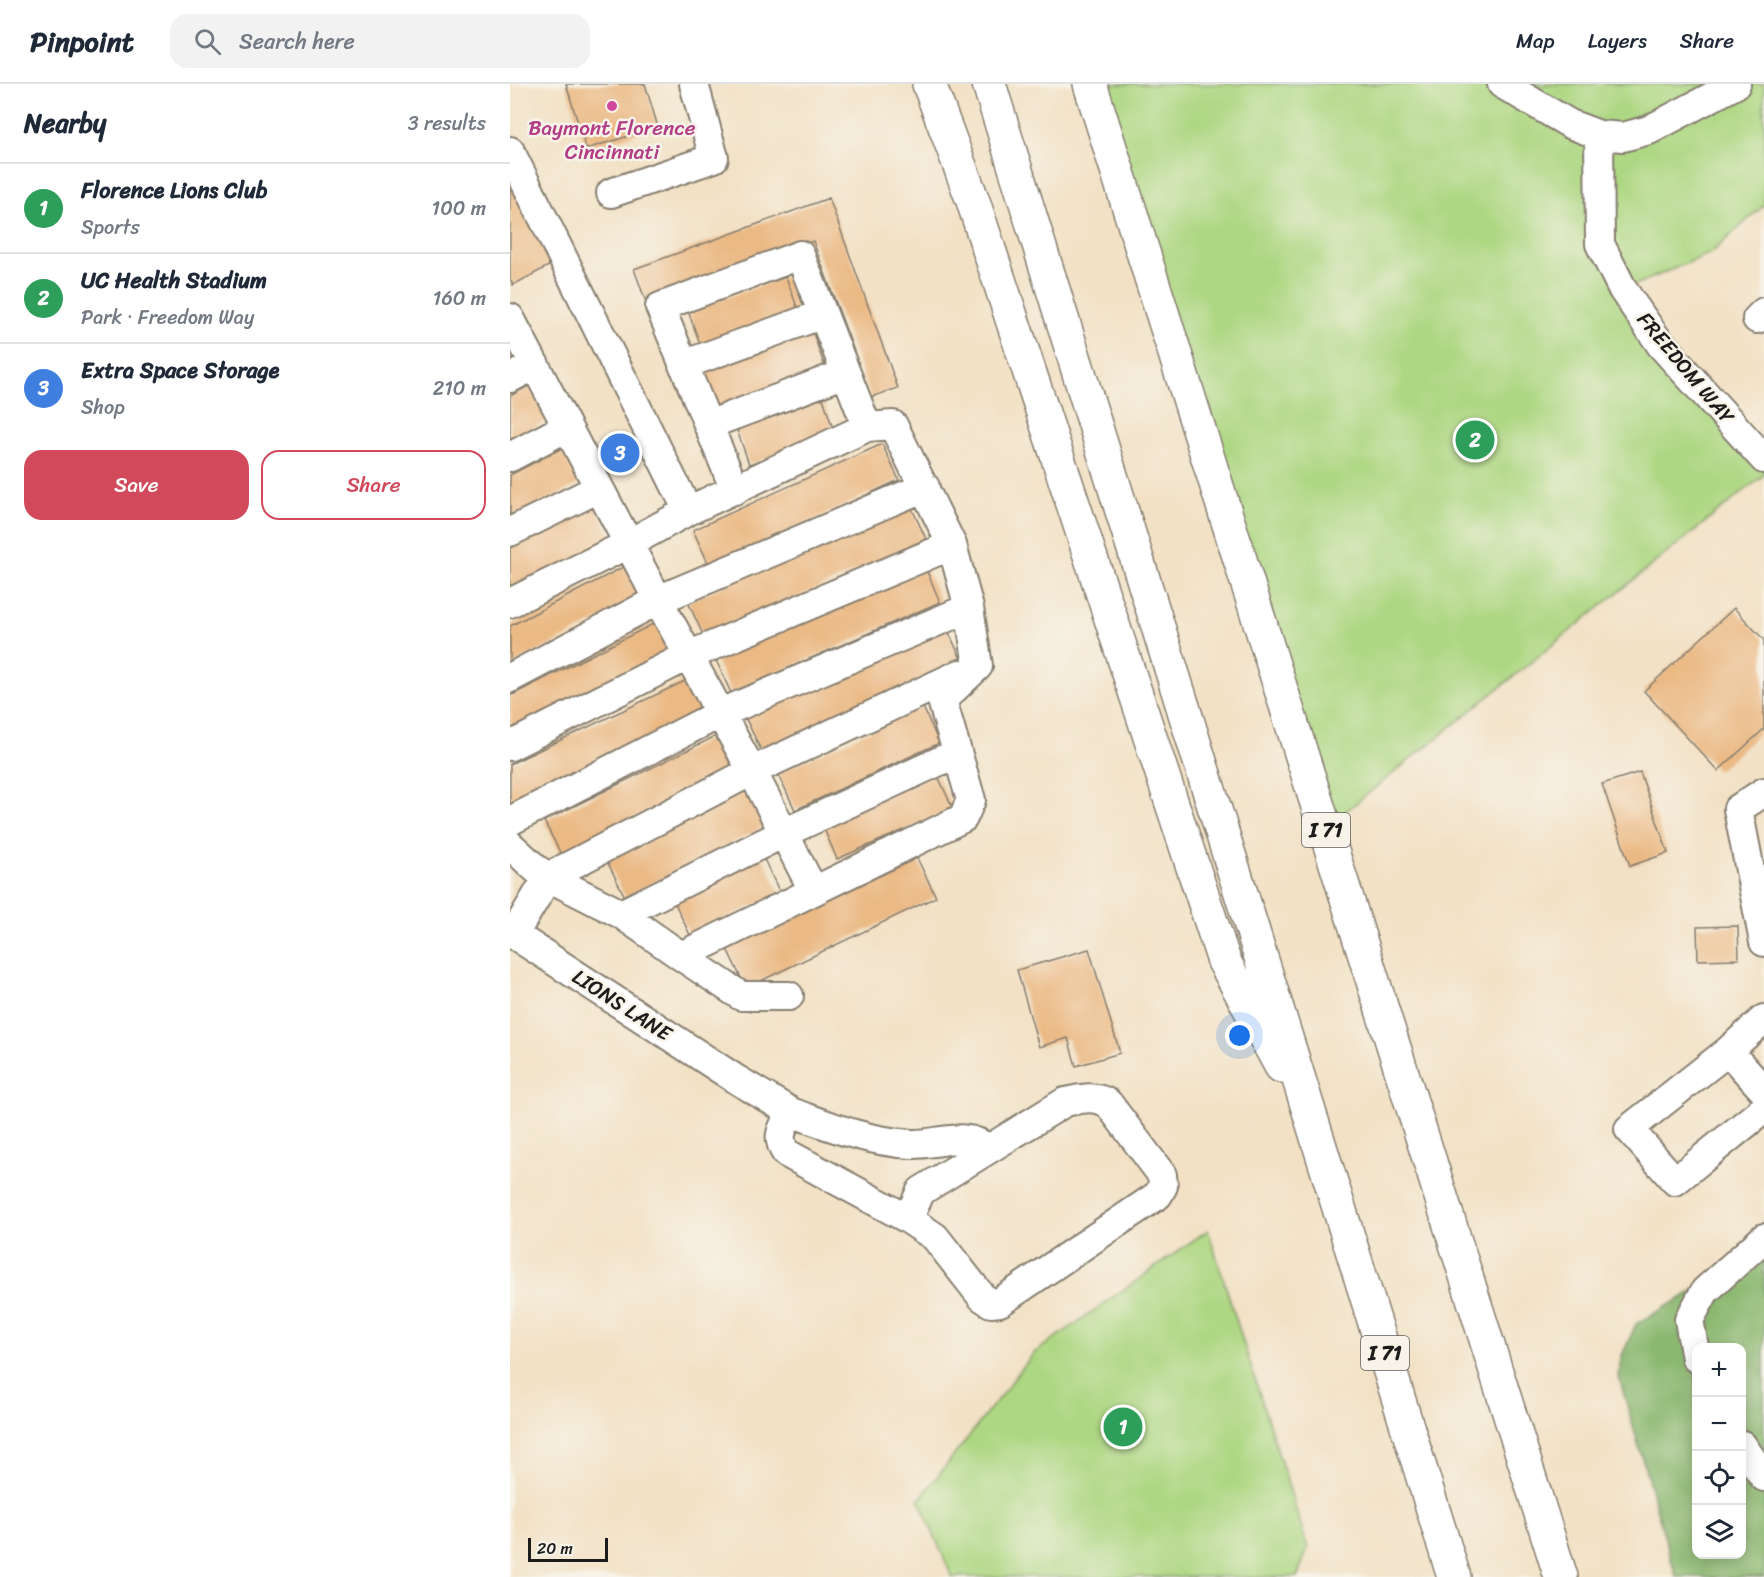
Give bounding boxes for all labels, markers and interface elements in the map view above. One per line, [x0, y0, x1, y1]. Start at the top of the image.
search box [170, 14, 590, 68]
text: Pinpoint [30, 17, 134, 66]
text: Search here [239, 22, 355, 61]
text: Map [1516, 22, 1555, 60]
text: Layers [1588, 22, 1647, 60]
text: Share [1680, 22, 1734, 60]
icon: search [191, 25, 224, 58]
marker: Baymont Florence Cincinnati [605, 99, 619, 113]
text: Nearby [24, 100, 106, 146]
text: 3 results [408, 106, 486, 141]
place label: Baymont Florence Cincinnati [528, 109, 696, 171]
text: Florence Lions Club [81, 171, 268, 210]
text: 1 [39, 191, 48, 226]
text: 100 m [432, 191, 486, 226]
text: Sports [81, 210, 140, 245]
text: UC Health Stadium [81, 261, 267, 300]
text: 2 [38, 281, 49, 316]
text: 160 m [433, 281, 486, 316]
text: Park · Freedom Way [81, 300, 254, 335]
street label: FREEDOM WAY [1627, 303, 1745, 433]
text: Extra Space Storage [81, 351, 279, 390]
text: 3 [38, 371, 49, 406]
text: 210 m [433, 371, 486, 406]
text: Shop [81, 390, 125, 425]
pin: 2 [1456, 418, 1494, 462]
pin: 3 [600, 430, 640, 476]
button: Save [24, 450, 249, 520]
button: Share [261, 450, 486, 520]
road number: I 71 [1302, 813, 1350, 847]
street label: LIONS LANE [564, 958, 681, 1052]
your location [1225, 1021, 1254, 1050]
road number: I 71 [1361, 1336, 1409, 1370]
map controls [1692, 1343, 1746, 1559]
button: + [1692, 1343, 1746, 1397]
button: − [1692, 1397, 1746, 1451]
pin: 1 [1104, 1404, 1142, 1450]
button: locate [1692, 1451, 1746, 1505]
button: layers [1692, 1505, 1746, 1559]
text: 20 m [537, 1534, 573, 1563]
scale bar [528, 1535, 608, 1562]

